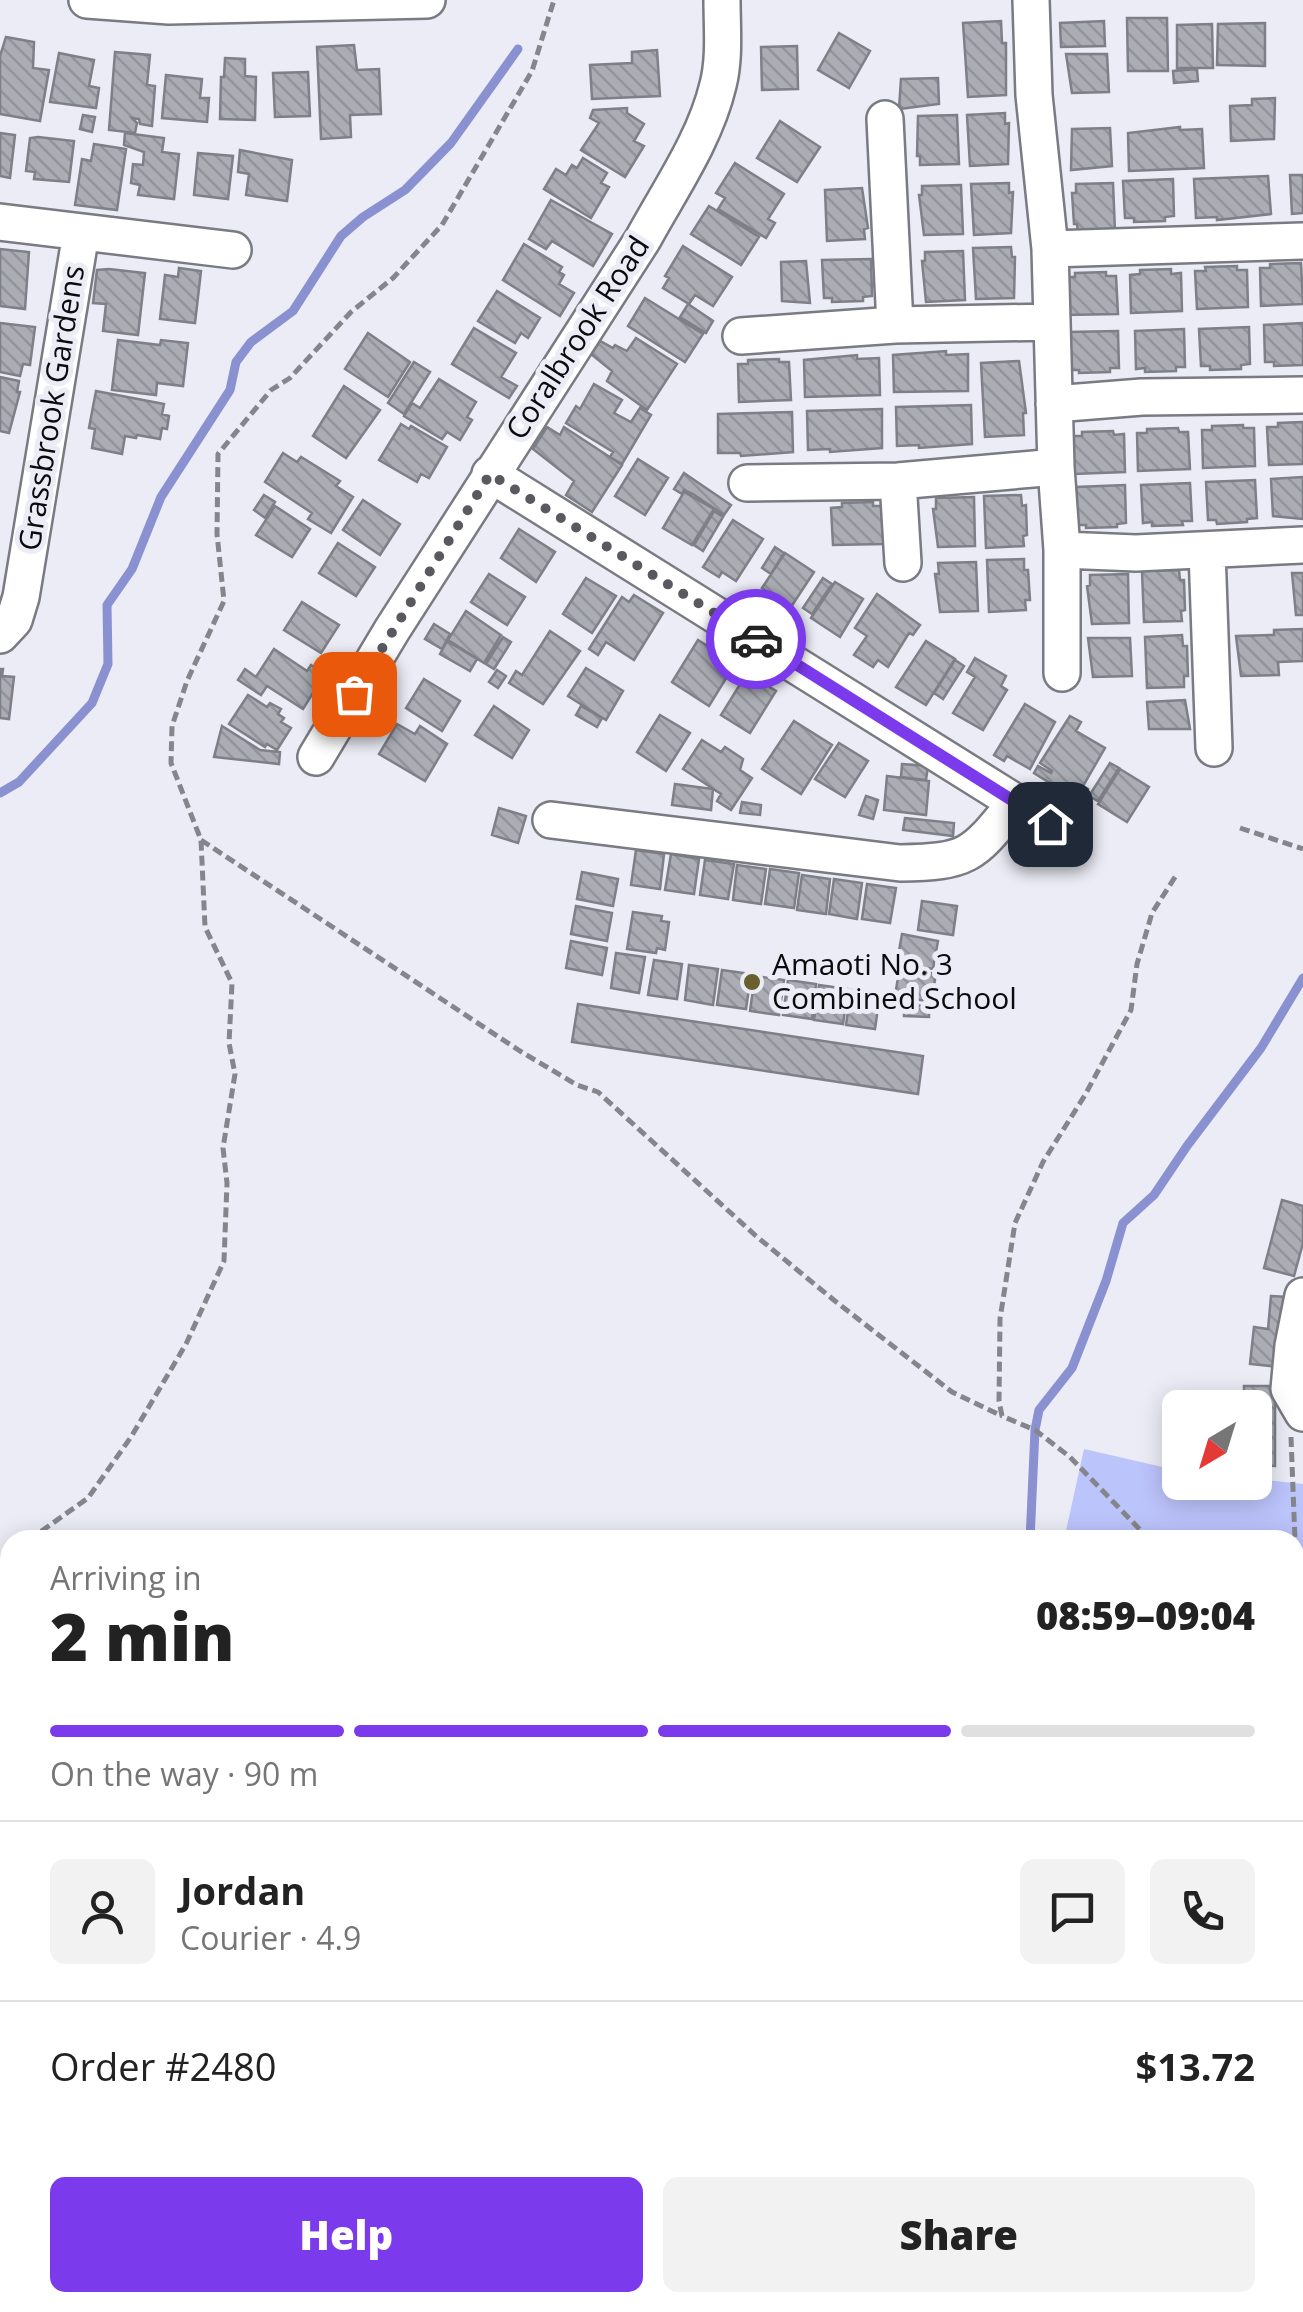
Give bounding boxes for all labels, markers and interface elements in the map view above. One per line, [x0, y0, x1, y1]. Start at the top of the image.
street label: Coralbrook Road [495, 227, 658, 447]
street label: Grassbrook Gardens [8, 262, 93, 553]
courier [706, 589, 806, 689]
icon: car [729, 612, 784, 667]
pin [312, 652, 397, 737]
icon: bag [327, 667, 382, 722]
pin [1008, 782, 1093, 867]
icon: home [1023, 797, 1078, 852]
place label: Amaoti No. 3 Combined School [772, 943, 1017, 1018]
marker: Amaoti No. 3 Combined School [741, 971, 763, 993]
north arrow [1162, 1390, 1272, 1500]
map controls [1162, 1390, 1272, 1500]
text: Arriving in [50, 1556, 202, 1599]
text: 08:59–09:04 [1036, 1589, 1255, 1641]
text: 2 min [50, 1592, 235, 1680]
text: On the way · 90 m [50, 1752, 318, 1795]
button: person [50, 1859, 155, 1964]
button: chat [1020, 1859, 1125, 1964]
button: phone [1150, 1859, 1255, 1964]
text: Jordan [180, 1864, 305, 1916]
text: Courier · 4.9 [180, 1916, 361, 1959]
text: Order #2480 [50, 2040, 277, 2092]
text: $13.72 [1136, 2040, 1255, 2092]
button: Help [50, 2177, 643, 2292]
button: Share [663, 2177, 1255, 2292]

